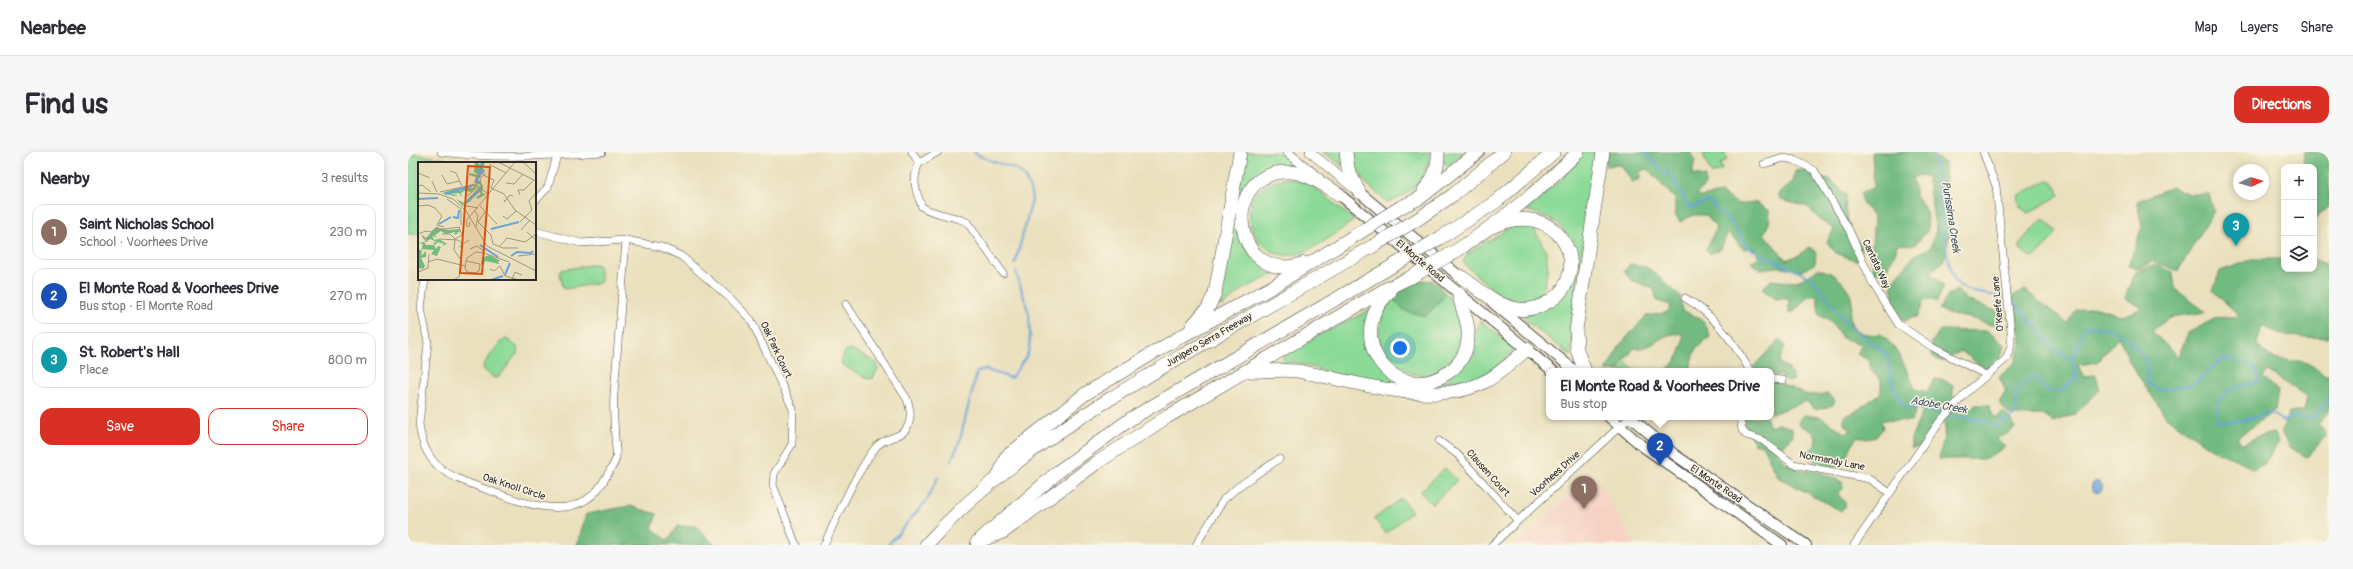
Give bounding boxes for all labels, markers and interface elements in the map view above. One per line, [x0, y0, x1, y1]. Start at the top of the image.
text: Nearbee [20, 16, 86, 40]
text: Map [2195, 19, 2218, 36]
text: Layers [2240, 19, 2278, 36]
text: Share [2300, 19, 2333, 36]
button: Directions [2234, 86, 2329, 123]
text: Find us [24, 87, 108, 122]
inset map [418, 162, 536, 280]
north arrow [2233, 164, 2269, 200]
map controls [2281, 164, 2317, 272]
button: + [2281, 164, 2317, 200]
text: Nearby [40, 168, 89, 189]
text: 3 results [321, 170, 368, 186]
water label: Purissima Creek [1939, 180, 1963, 255]
button: − [2281, 200, 2317, 236]
pin: 3 [2223, 213, 2249, 246]
text: Saint Nicholas School [79, 215, 214, 234]
text: 1 [51, 224, 57, 240]
text: 230 m [330, 224, 367, 240]
text: School · Voorhees Drive [79, 234, 208, 250]
button: layers [2281, 236, 2317, 272]
street label: El Monte Road [1393, 237, 1447, 285]
street label: Cantata Way [1859, 238, 1893, 291]
street label: O'Keefe Lane [1990, 276, 2006, 332]
text: El Monte Road & Voorhees Drive [79, 279, 279, 298]
text: 2 [50, 288, 58, 304]
text: 270 m [330, 288, 367, 304]
text: Bus stop · El Monte Road [79, 298, 213, 314]
street label: Junipero Serra Freeway [1164, 310, 1255, 370]
street label: Oak Park Court [758, 320, 795, 381]
your location [1390, 338, 1410, 358]
text: St. Robert's Hall [79, 343, 180, 362]
text: 3 [50, 352, 58, 368]
text: 800 m [328, 352, 367, 368]
text: Place [79, 362, 108, 378]
popup [1546, 368, 1774, 420]
text: El Monte Road & Voorhees Drive [1560, 377, 1760, 396]
water label: Adobe Creek [1910, 394, 1970, 417]
text: Bus stop [1560, 396, 1607, 412]
button: Save [40, 408, 200, 445]
button: Share [208, 408, 368, 445]
pin: 2 [1647, 433, 1673, 466]
street label: Clausen Court [1464, 447, 1513, 500]
street label: Voorhees Drive [1528, 448, 1582, 499]
street label: Normandy Lane [1798, 449, 1866, 473]
street label: El Monte Road [1688, 462, 1744, 506]
street label: Oak Knoll Circle [481, 471, 547, 503]
pin: 1 [1571, 476, 1597, 509]

